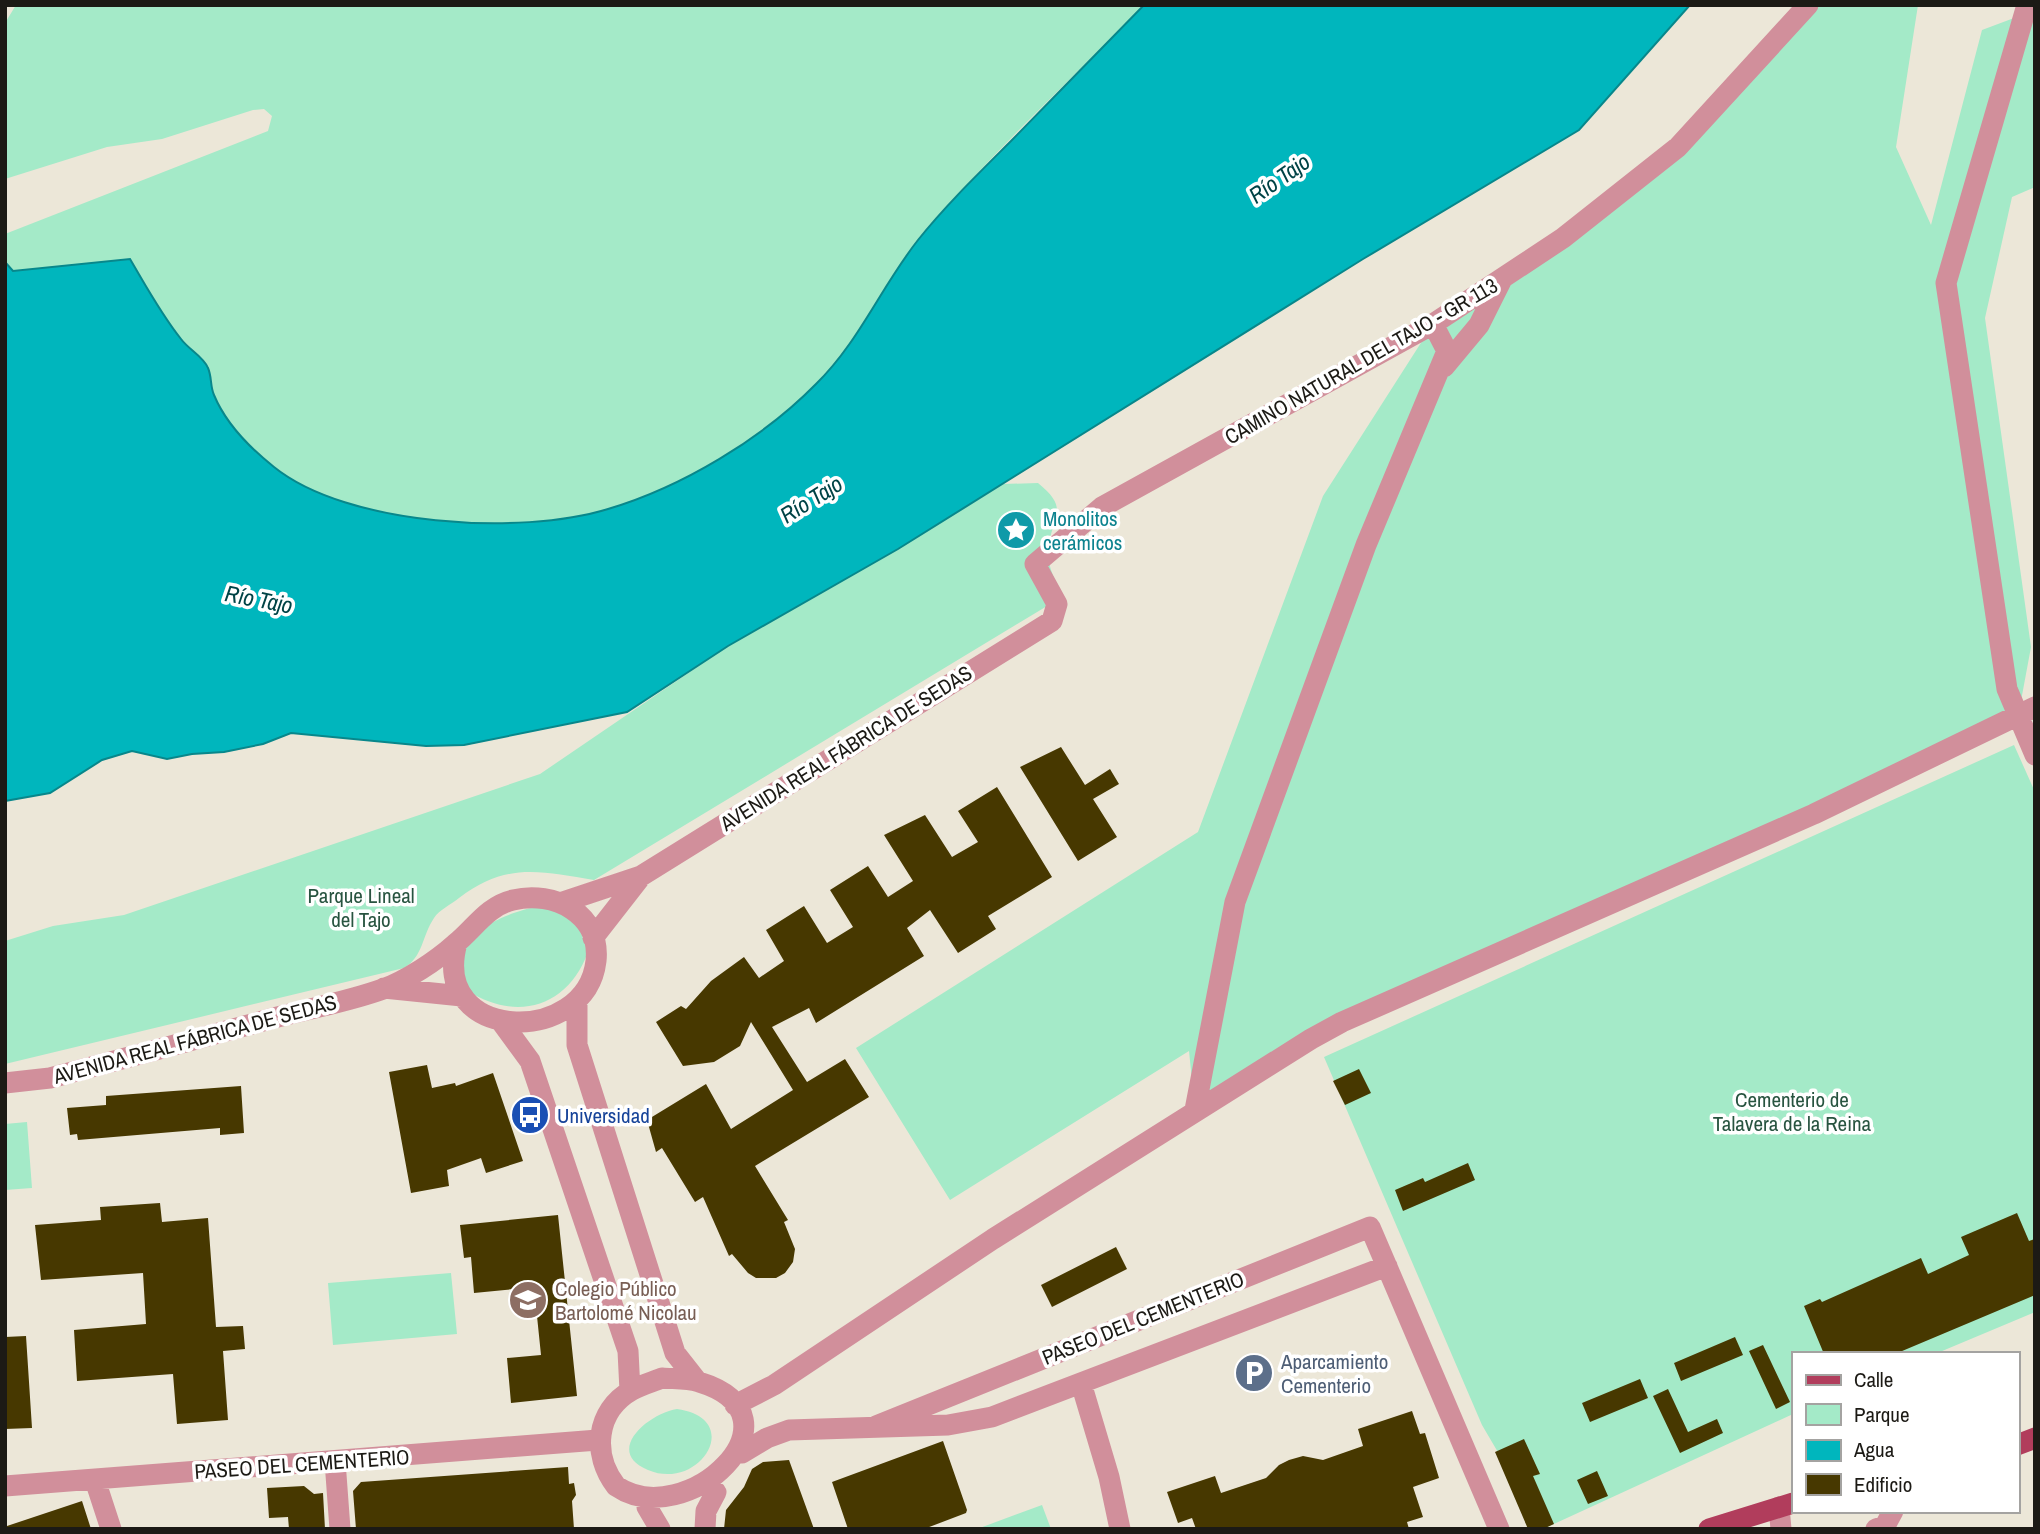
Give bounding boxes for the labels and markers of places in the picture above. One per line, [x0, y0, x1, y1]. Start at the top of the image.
place label: Monolitos cerámicos [1043, 504, 1122, 557]
place icon: Monolitos cerámicos [995, 509, 1037, 551]
bus stop icon: Universidad [509, 1094, 551, 1136]
place label: Universidad [557, 1101, 650, 1130]
place label: Colegio Público Bartolomé Nicolau [555, 1274, 697, 1327]
school or university icon: Colegio Público Bartolomé Nicolau [507, 1279, 549, 1321]
place label: Aparcamiento Cementerio [1280, 1347, 1388, 1400]
parking icon: Aparcamiento Cementerio [1233, 1352, 1275, 1394]

